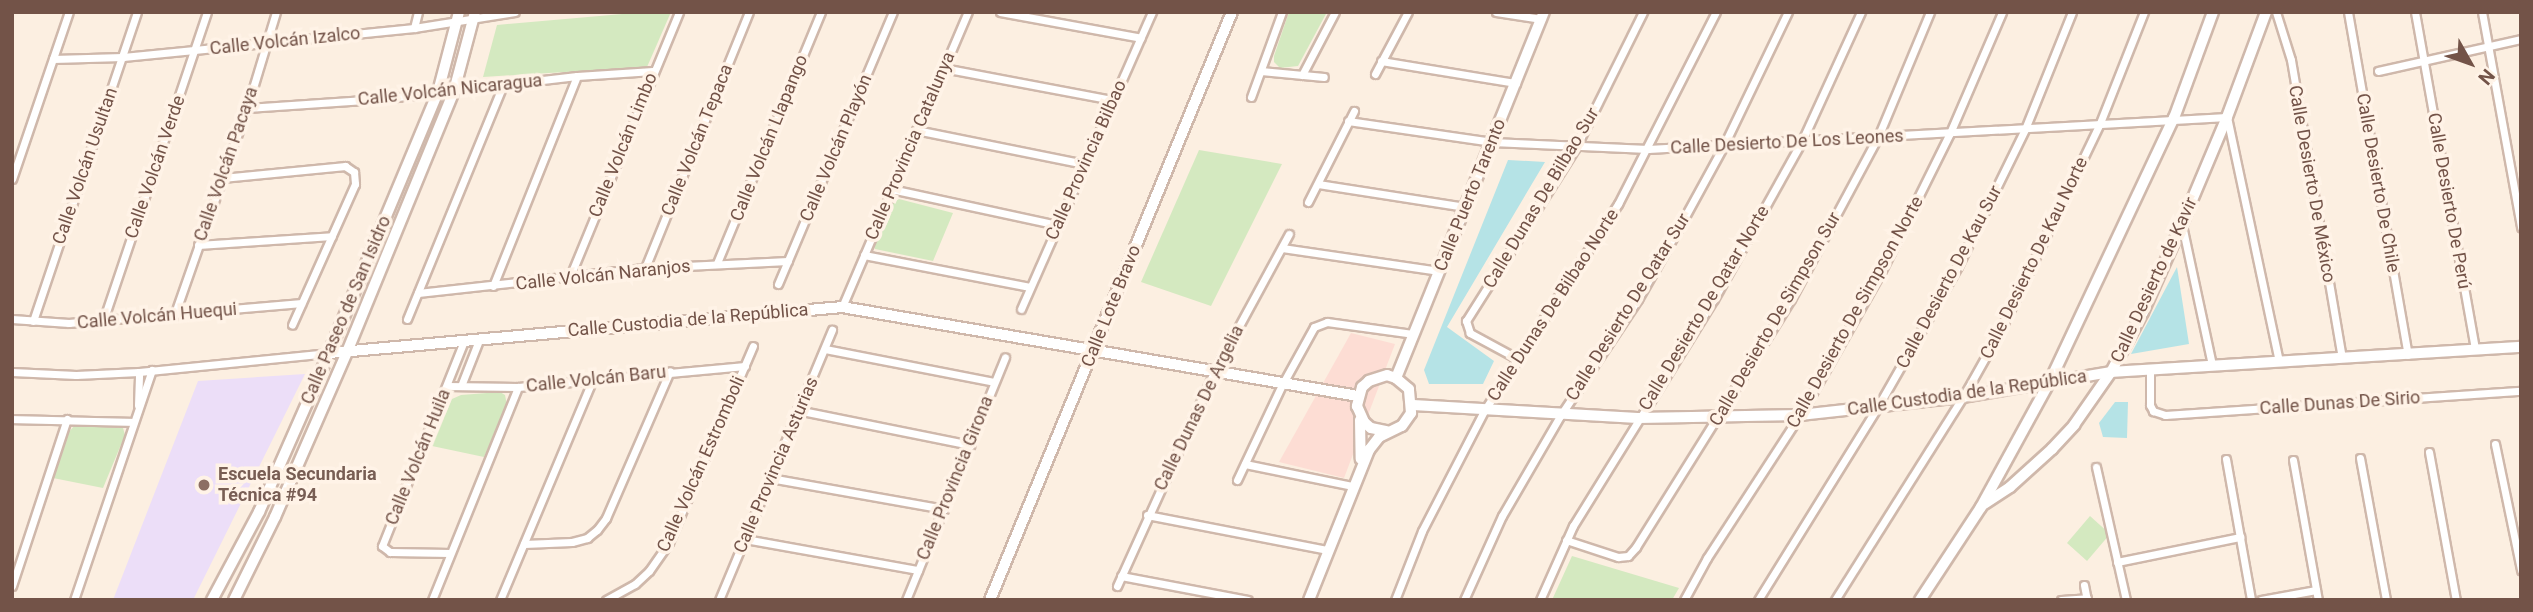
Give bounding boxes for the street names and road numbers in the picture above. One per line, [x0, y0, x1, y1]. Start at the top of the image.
street label: Calle Volcán Izalco [209, 22, 361, 60]
street label: Calle Provincia Catalunya [861, 49, 959, 243]
street label: Calle Volcán Llapango [726, 52, 812, 224]
street label: Calle Volcán Tepaca [657, 61, 737, 219]
street label: Calle Volcán Nicaragua [357, 70, 543, 110]
street label: Calle Volcán Limbo [584, 70, 662, 220]
street label: Calle Volcán Playón [795, 71, 877, 225]
street label: Calle Provincia Bilbao [1041, 77, 1131, 243]
street label: Calle Volcán Pacaya [189, 84, 263, 244]
street label: Calle Desierto De México [2284, 84, 2340, 284]
street label: Calle Volcán Usultan [48, 85, 122, 247]
street label: Calle Desierto De Chile [2352, 92, 2404, 274]
street label: Calle Volcán Verde [120, 93, 190, 241]
street label: Calle Dunas De Bilbao Sur [1479, 104, 1603, 292]
street label: Calle Desierto De Perú [2423, 111, 2475, 291]
street label: Calle Puerto Tarento [1429, 115, 1511, 275]
street label: Calle Desierto De Los Leones [1670, 125, 1904, 159]
street label: Calle Desierto De Kau Norte [1976, 153, 2092, 363]
street label: Calle Desierto De Kau Sur [1892, 182, 2006, 372]
street label: Calle Desierto De Simpson Norte [1782, 192, 1928, 432]
street label: Calle Desierto de Kavir [2106, 194, 2202, 366]
street label: Calle Desierto De Qatar Norte [1634, 202, 1774, 414]
street label: Calle Dunas De Bilbao Norte [1483, 205, 1623, 405]
street label: Calle Desierto De Simpson Sur [1705, 208, 1845, 430]
street label: Calle Desierto De Qatar Sur [1561, 209, 1695, 405]
street label: Calle Paseo de San Isidro [296, 212, 396, 408]
street label: Calle Lote Bravo [1077, 242, 1145, 370]
street label: Calle Volcán Naranjos [515, 255, 691, 295]
street label: Calle Volcán Huequi [76, 298, 238, 334]
street label: Calle Custodia de la República [567, 299, 809, 341]
street label: Calle Dunas De Argelia [1150, 322, 1248, 494]
street label: Calle Volcán Baru [525, 361, 667, 397]
street label: Calle Custodia de la República [1846, 366, 2088, 420]
street label: Calle Volcán Estromboli [652, 373, 750, 555]
street label: Calle Provincia Asturias [729, 374, 823, 556]
street label: Calle Volcán Huila [381, 386, 455, 528]
street label: Calle Dunas De Sirio [2259, 387, 2421, 419]
street label: Calle Provincia Girona [912, 393, 998, 563]

